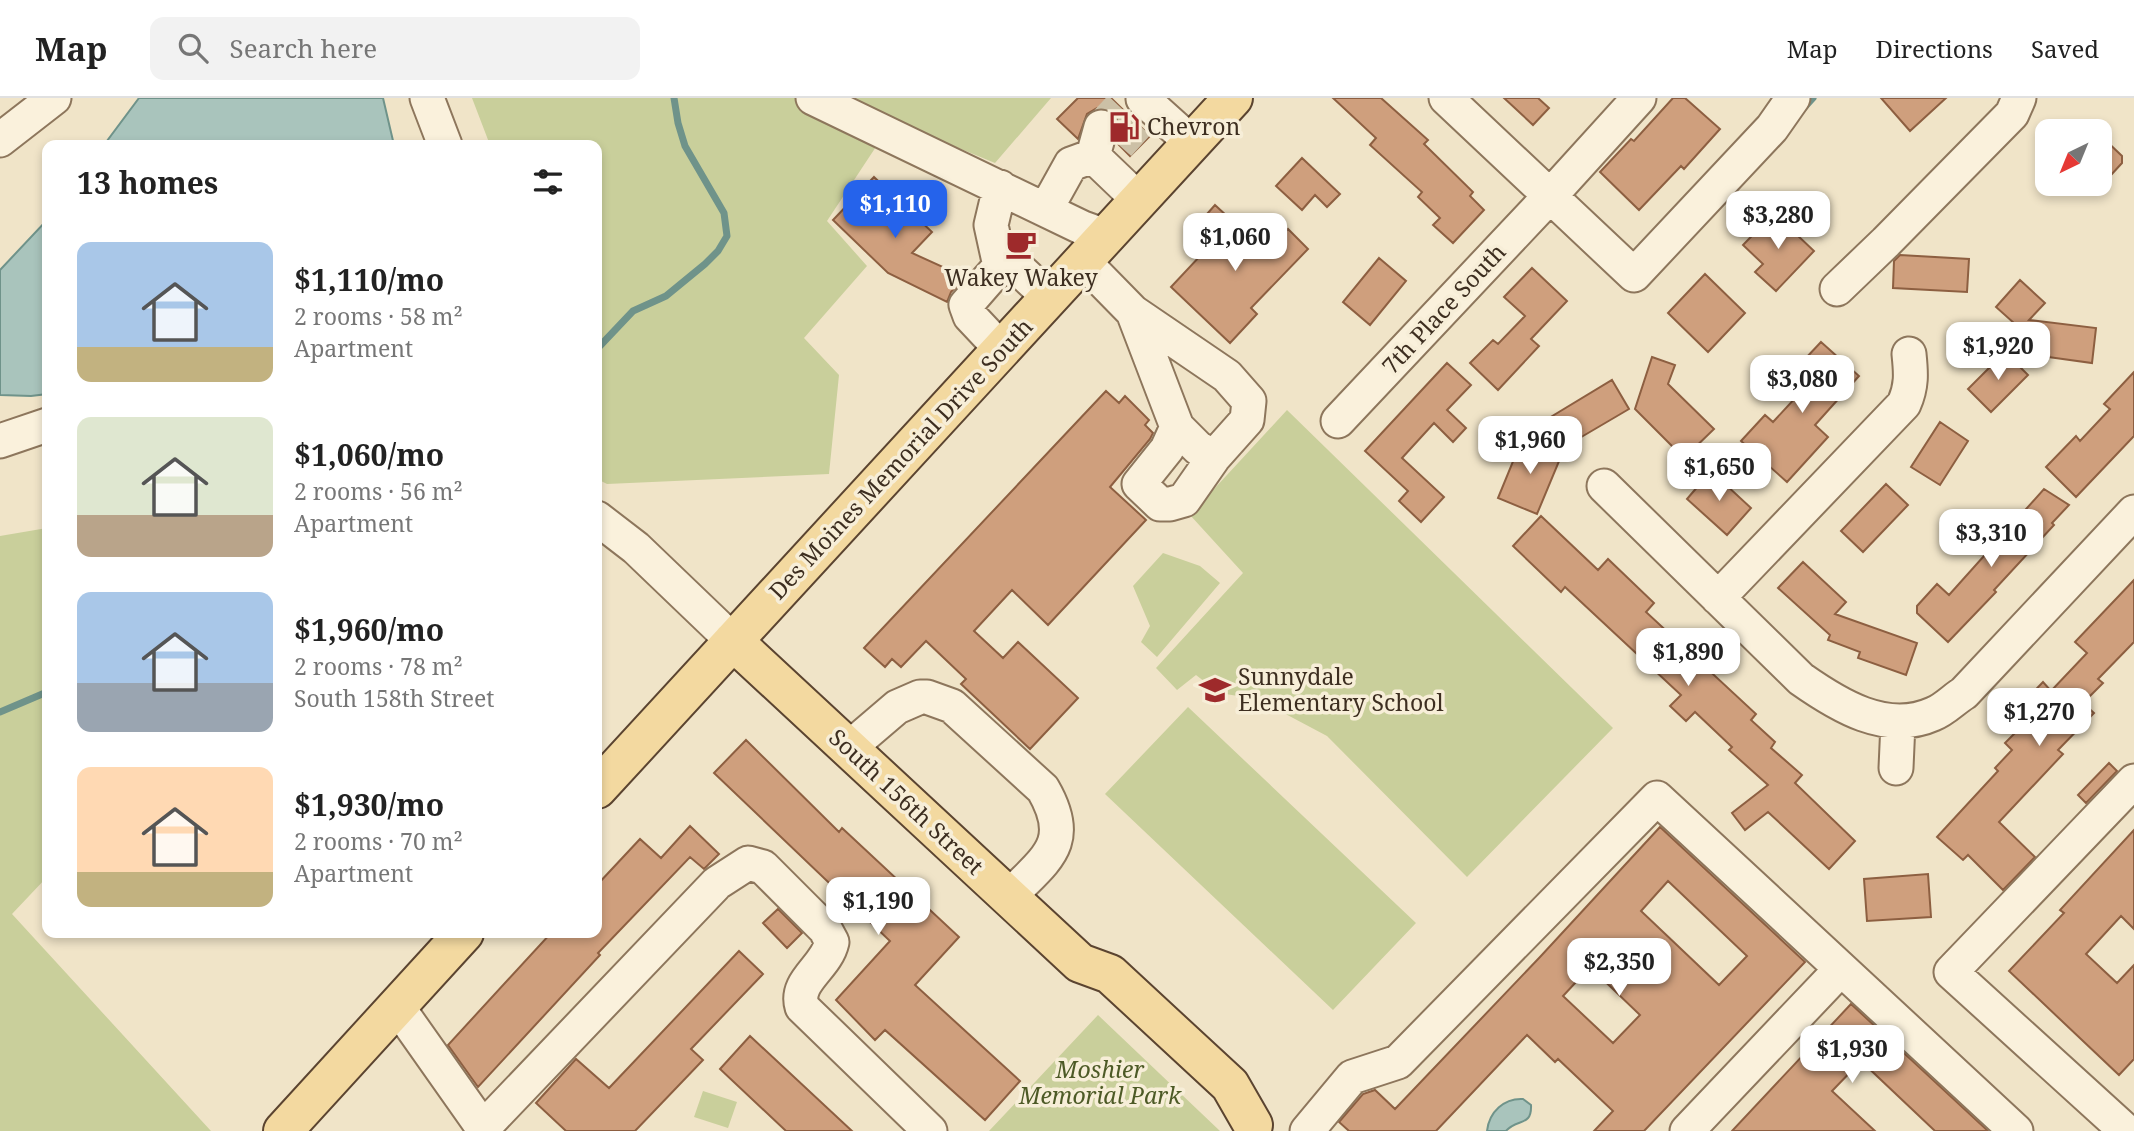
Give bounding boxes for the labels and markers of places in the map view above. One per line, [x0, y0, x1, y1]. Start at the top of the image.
fuel station icon: Chevron [1107, 110, 1141, 144]
place label: Chevron [1147, 110, 1240, 142]
pin: $1,110 [838, 180, 952, 240]
pin: $3,280 [1721, 192, 1835, 251]
pin: $1,060 [1178, 214, 1292, 273]
cafe icon: Wakey Wakey [1004, 227, 1038, 261]
place label: Wakey Wakey [944, 261, 1098, 293]
pin: $1,920 [1941, 322, 2055, 382]
pin: $3,080 [1745, 356, 1859, 415]
pin: $1,960 [1473, 416, 1587, 476]
pin: $1,650 [1662, 444, 1776, 503]
pin: $3,310 [1934, 510, 2048, 569]
pin: $1,890 [1631, 628, 1745, 688]
place label: Sunnydale Elementary School [1238, 660, 1444, 718]
school or university icon: Sunnydale Elementary School [1198, 673, 1232, 707]
pin: $1,270 [1982, 688, 2096, 748]
pin: $1,190 [821, 878, 935, 937]
pin: $2,350 [1562, 939, 1676, 998]
pin: $1,930 [1795, 1026, 1909, 1085]

